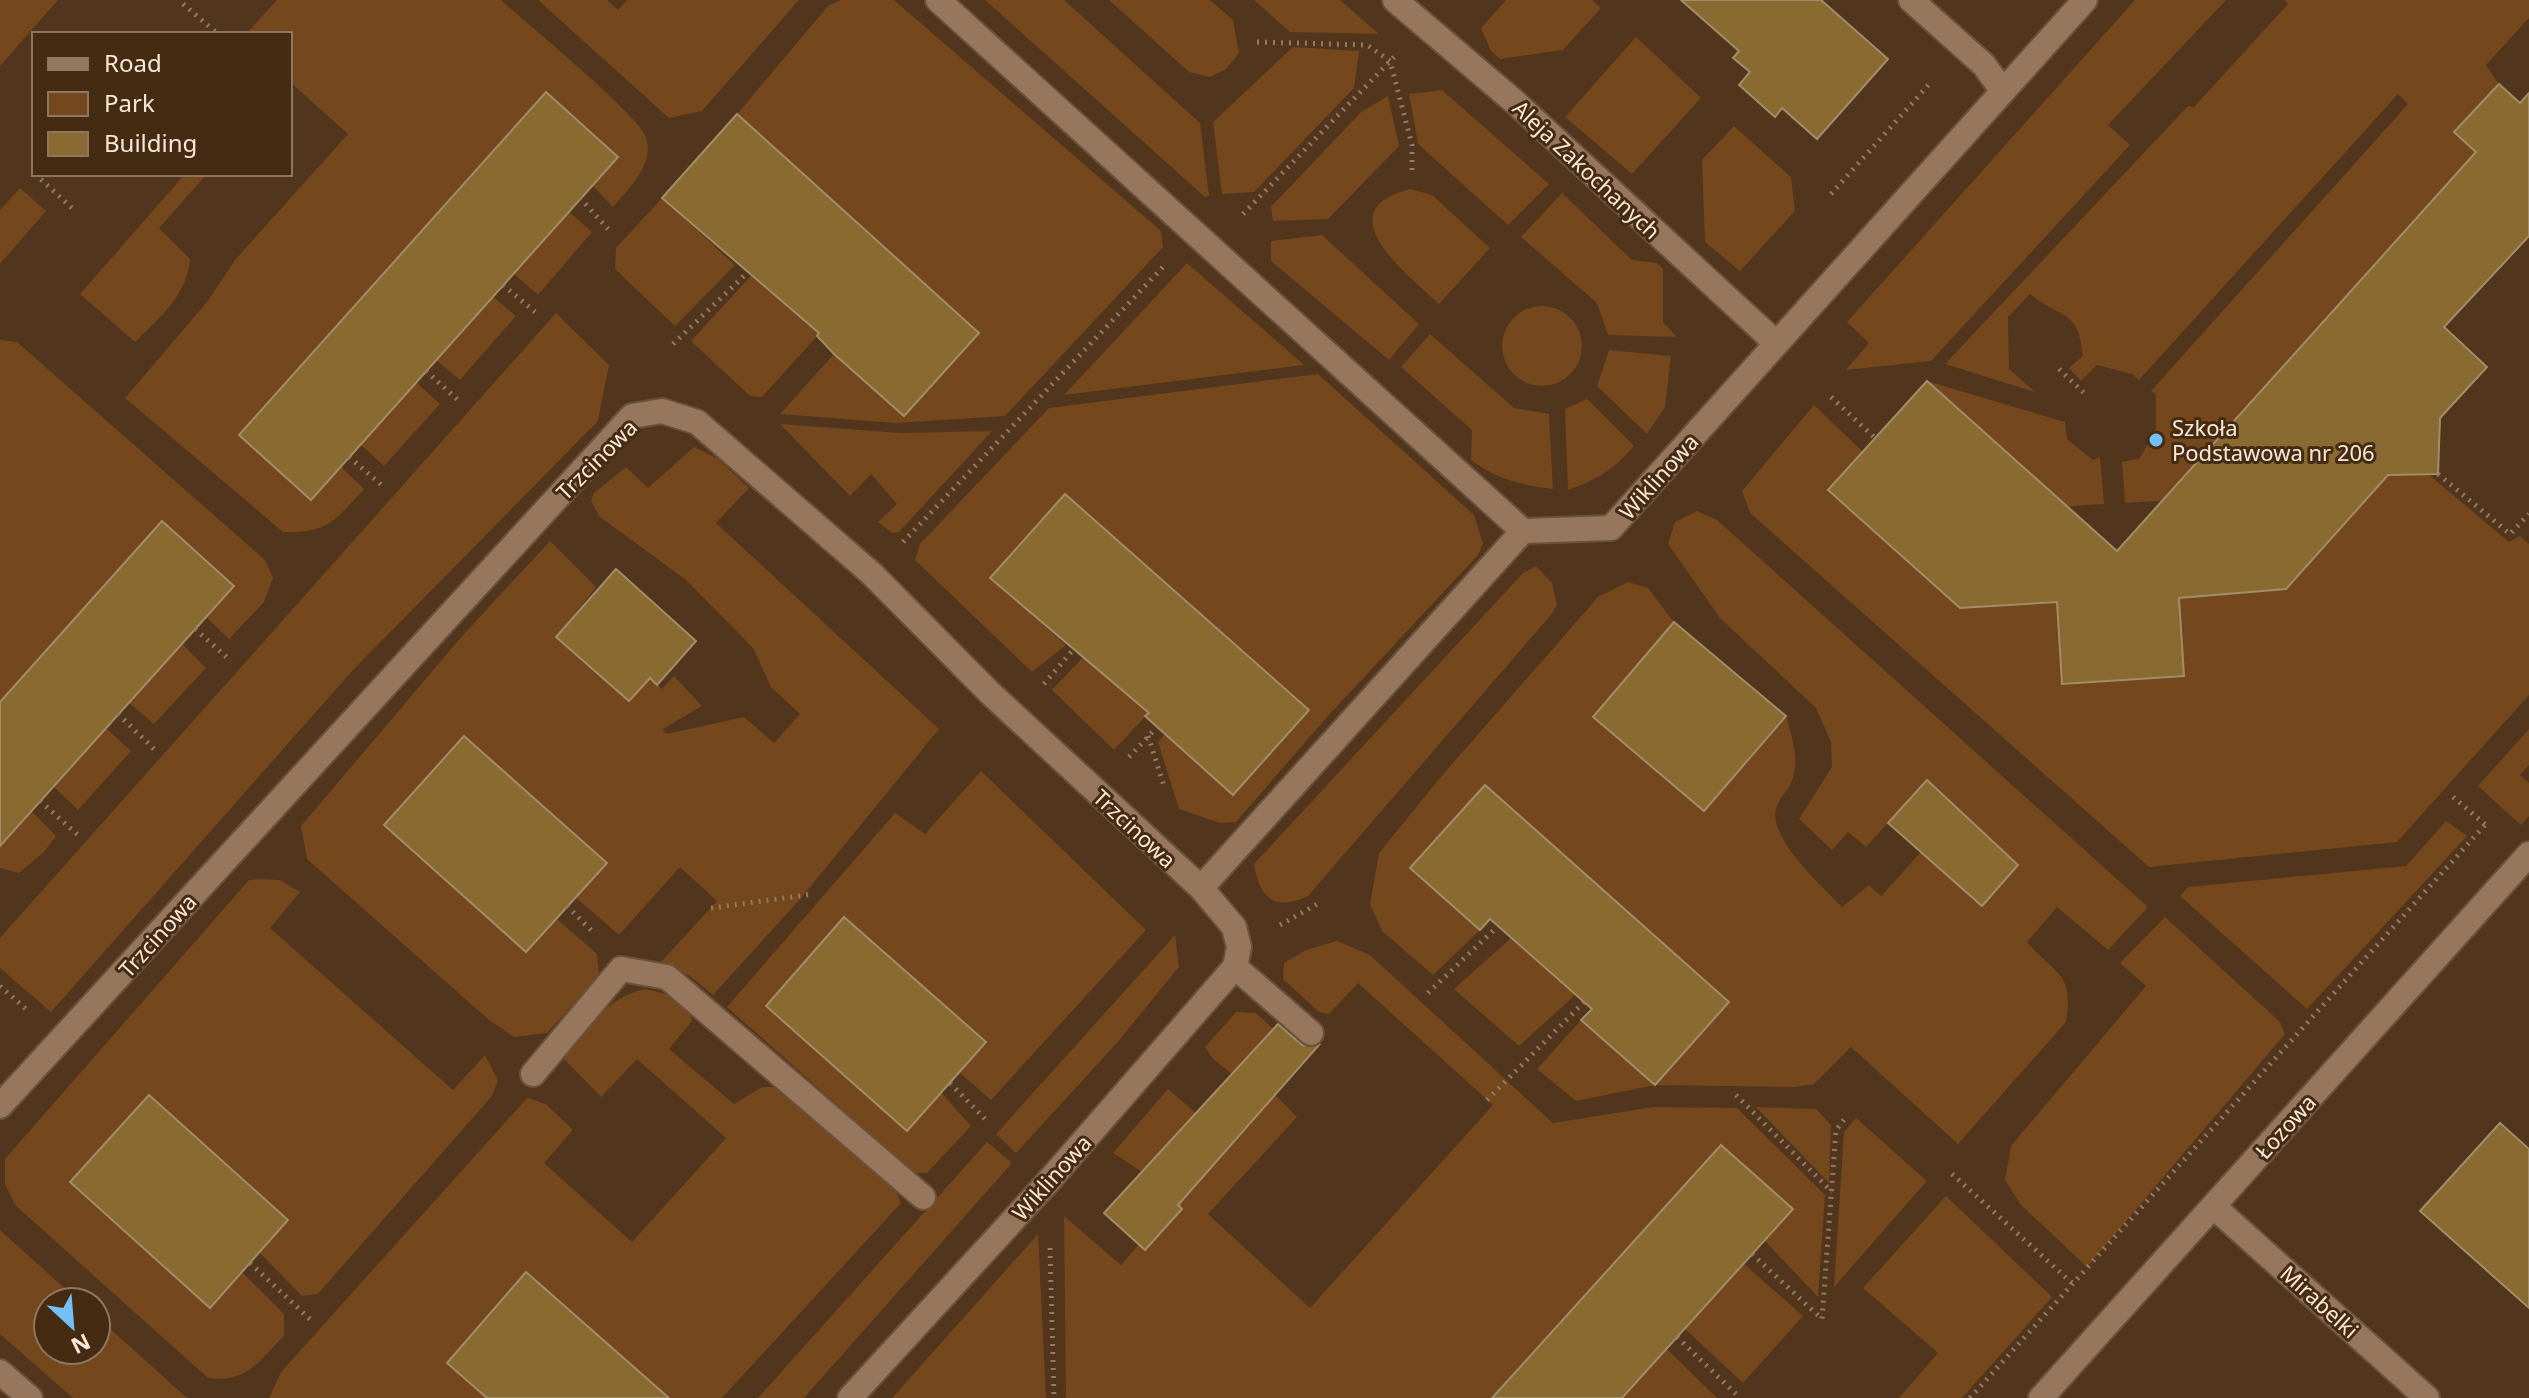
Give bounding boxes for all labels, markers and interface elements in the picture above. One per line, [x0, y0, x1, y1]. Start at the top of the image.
legend [32, 32, 292, 176]
text: Road [104, 46, 162, 79]
text: Park [104, 86, 155, 119]
street label: Aleja Zakochanych [1507, 93, 1667, 245]
text: Building [104, 126, 197, 159]
street label: Trzcinowa [549, 412, 643, 506]
place label: Szkoła Podstawowa nr 206 [2172, 412, 2375, 467]
street label: Wiklinowa [1612, 427, 1704, 525]
marker: Szkoła Podstawowa nr 206 [2147, 431, 2165, 449]
street label: Trzcinowa [1087, 782, 1183, 874]
street label: Trzcinowa [111, 887, 203, 983]
street label: Łozowa [2248, 1087, 2322, 1165]
street label: Wiklinowa [1005, 1128, 1097, 1226]
street label: Mirabelki [2274, 1258, 2366, 1344]
north arrow [32, 1286, 112, 1366]
text: N [67, 1327, 96, 1362]

